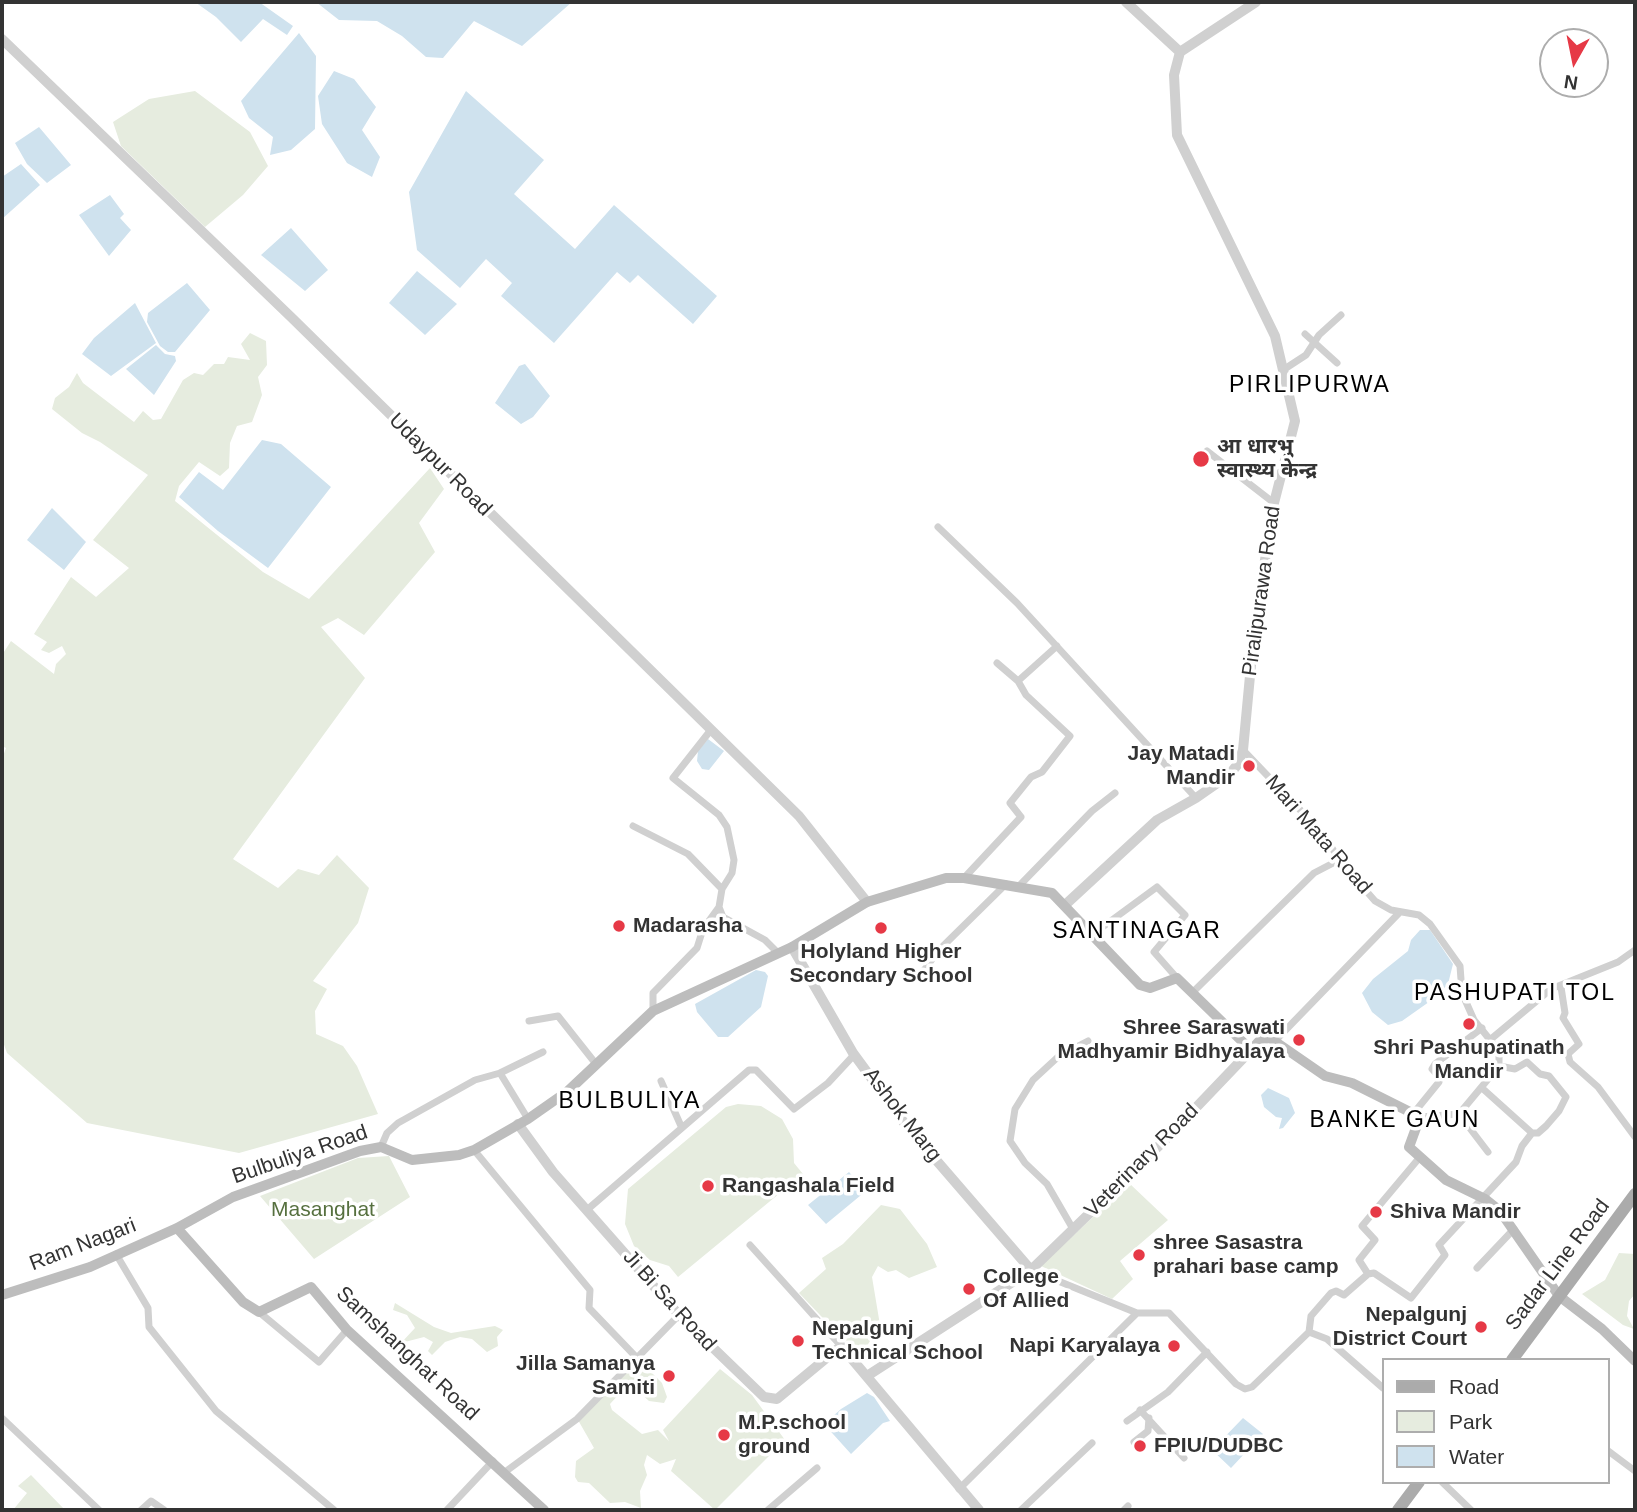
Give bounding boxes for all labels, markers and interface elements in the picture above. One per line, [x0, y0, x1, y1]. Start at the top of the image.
north arrow [1539, 28, 1609, 98]
text: N [1563, 71, 1579, 94]
district label: PIRLIPURWA [1230, 372, 1390, 400]
street label: Udaypur Road [383, 408, 497, 522]
place label: आ धारभु स्वास्थ्य केन्द्र [1217, 434, 1317, 484]
marker: आ धारभु स्वास्थ्य केन्द्र [1191, 449, 1211, 469]
street label: Piralipurawa Road [1238, 504, 1286, 678]
place label: Jay Matadi Mandir [1128, 741, 1235, 791]
marker: Jay Matadi Mandir [1241, 758, 1257, 774]
street label: Mari Mata Road [1259, 770, 1377, 900]
place label: Madarasha [633, 913, 743, 939]
marker: Madarasha [611, 918, 627, 934]
district label: SANTINAGAR [1053, 918, 1221, 946]
marker: Holyland Higher Secondary School [873, 920, 889, 936]
place label: Holyland Higher Secondary School [789, 939, 973, 989]
district label: PASHUPATI TOL [1416, 980, 1614, 1008]
place label: Shree Saraswati Madhyamir Bidhyalaya [1057, 1015, 1285, 1065]
marker: Shri Pashupatinath Mandir [1461, 1016, 1477, 1032]
marker: Shree Saraswati Madhyamir Bidhyalaya [1291, 1032, 1307, 1048]
place label: Shri Pashupatinath Mandir [1373, 1035, 1565, 1085]
street label: Ashok Marg [858, 1063, 946, 1167]
district label: BULBULIYA [560, 1088, 700, 1116]
street label: Veterinary Road [1080, 1099, 1204, 1223]
district label: BANKE GAUN [1311, 1107, 1479, 1135]
street label: Bulbuliya Road [229, 1120, 371, 1190]
place label: Rangashala Field [722, 1173, 895, 1199]
marker: Rangashala Field [700, 1178, 716, 1194]
street label: Sadar Line Road [1501, 1194, 1615, 1336]
park label: Masanghat [271, 1197, 375, 1223]
place label: Shiva Mandir [1390, 1199, 1521, 1225]
marker: Shiva Mandir [1368, 1204, 1384, 1220]
street label: Ram Nagari [26, 1213, 140, 1277]
place label: shree Sasastra prahari base camp [1153, 1230, 1339, 1280]
street label: Ji Bi Sa Road [617, 1245, 721, 1357]
marker: shree Sasastra prahari base camp [1131, 1247, 1147, 1263]
place label: College Of Allied [983, 1264, 1069, 1314]
street label: Samshanghat Road [331, 1281, 483, 1427]
marker: College Of Allied [961, 1281, 977, 1297]
place label: Nepalgunj District Court [1333, 1302, 1467, 1352]
place label: Nepalgunj Technical School [812, 1316, 983, 1366]
marker: Nepalgunj District Court [1473, 1319, 1489, 1335]
marker: Nepalgunj Technical School [790, 1333, 806, 1349]
place label: Napi Karyalaya [1009, 1333, 1160, 1359]
marker: Napi Karyalaya [1166, 1338, 1182, 1354]
place label: Jilla Samanya Samiti [516, 1351, 655, 1401]
legend [1382, 1358, 1609, 1484]
marker: Jilla Samanya Samiti [661, 1368, 677, 1384]
text: Road [1449, 1375, 1499, 1398]
place label: M.P.school ground [738, 1410, 846, 1460]
text: Park [1449, 1410, 1492, 1433]
marker: M.P.school ground [716, 1427, 732, 1443]
place label: FPIU/DUDBC [1154, 1433, 1283, 1459]
marker: FPIU/DUDBC [1132, 1438, 1148, 1454]
text: Water [1449, 1445, 1504, 1468]

